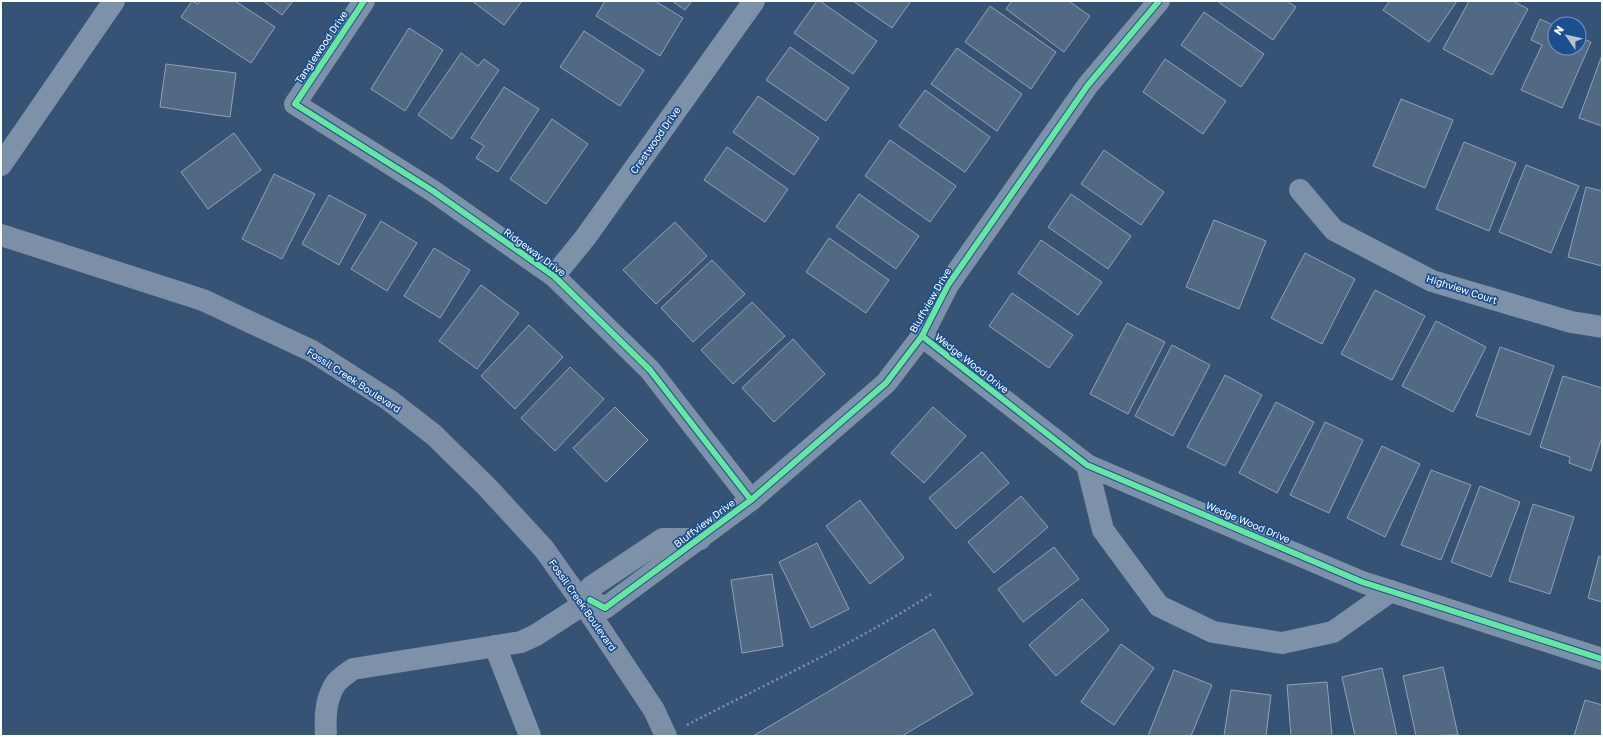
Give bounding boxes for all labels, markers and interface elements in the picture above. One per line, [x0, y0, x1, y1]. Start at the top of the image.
street label: Tanglewood Drive [292, 8, 350, 86]
north arrow [1547, 16, 1587, 56]
text: N [1551, 23, 1566, 37]
street label: Crestwood Drive [627, 104, 683, 176]
street label: Ridgeway Drive [502, 225, 569, 279]
street label: Bluffview Drive [907, 265, 954, 335]
street label: Highview Court [1425, 272, 1499, 306]
street label: Wedge Wood Drive [933, 330, 1011, 396]
street label: Fossil Creek Boulevard [305, 345, 403, 415]
street label: Bluffview Drive [671, 496, 737, 550]
street label: Wedge Wood Drive [1204, 499, 1292, 545]
street label: Fossil Creek Boulevard [547, 557, 619, 653]

